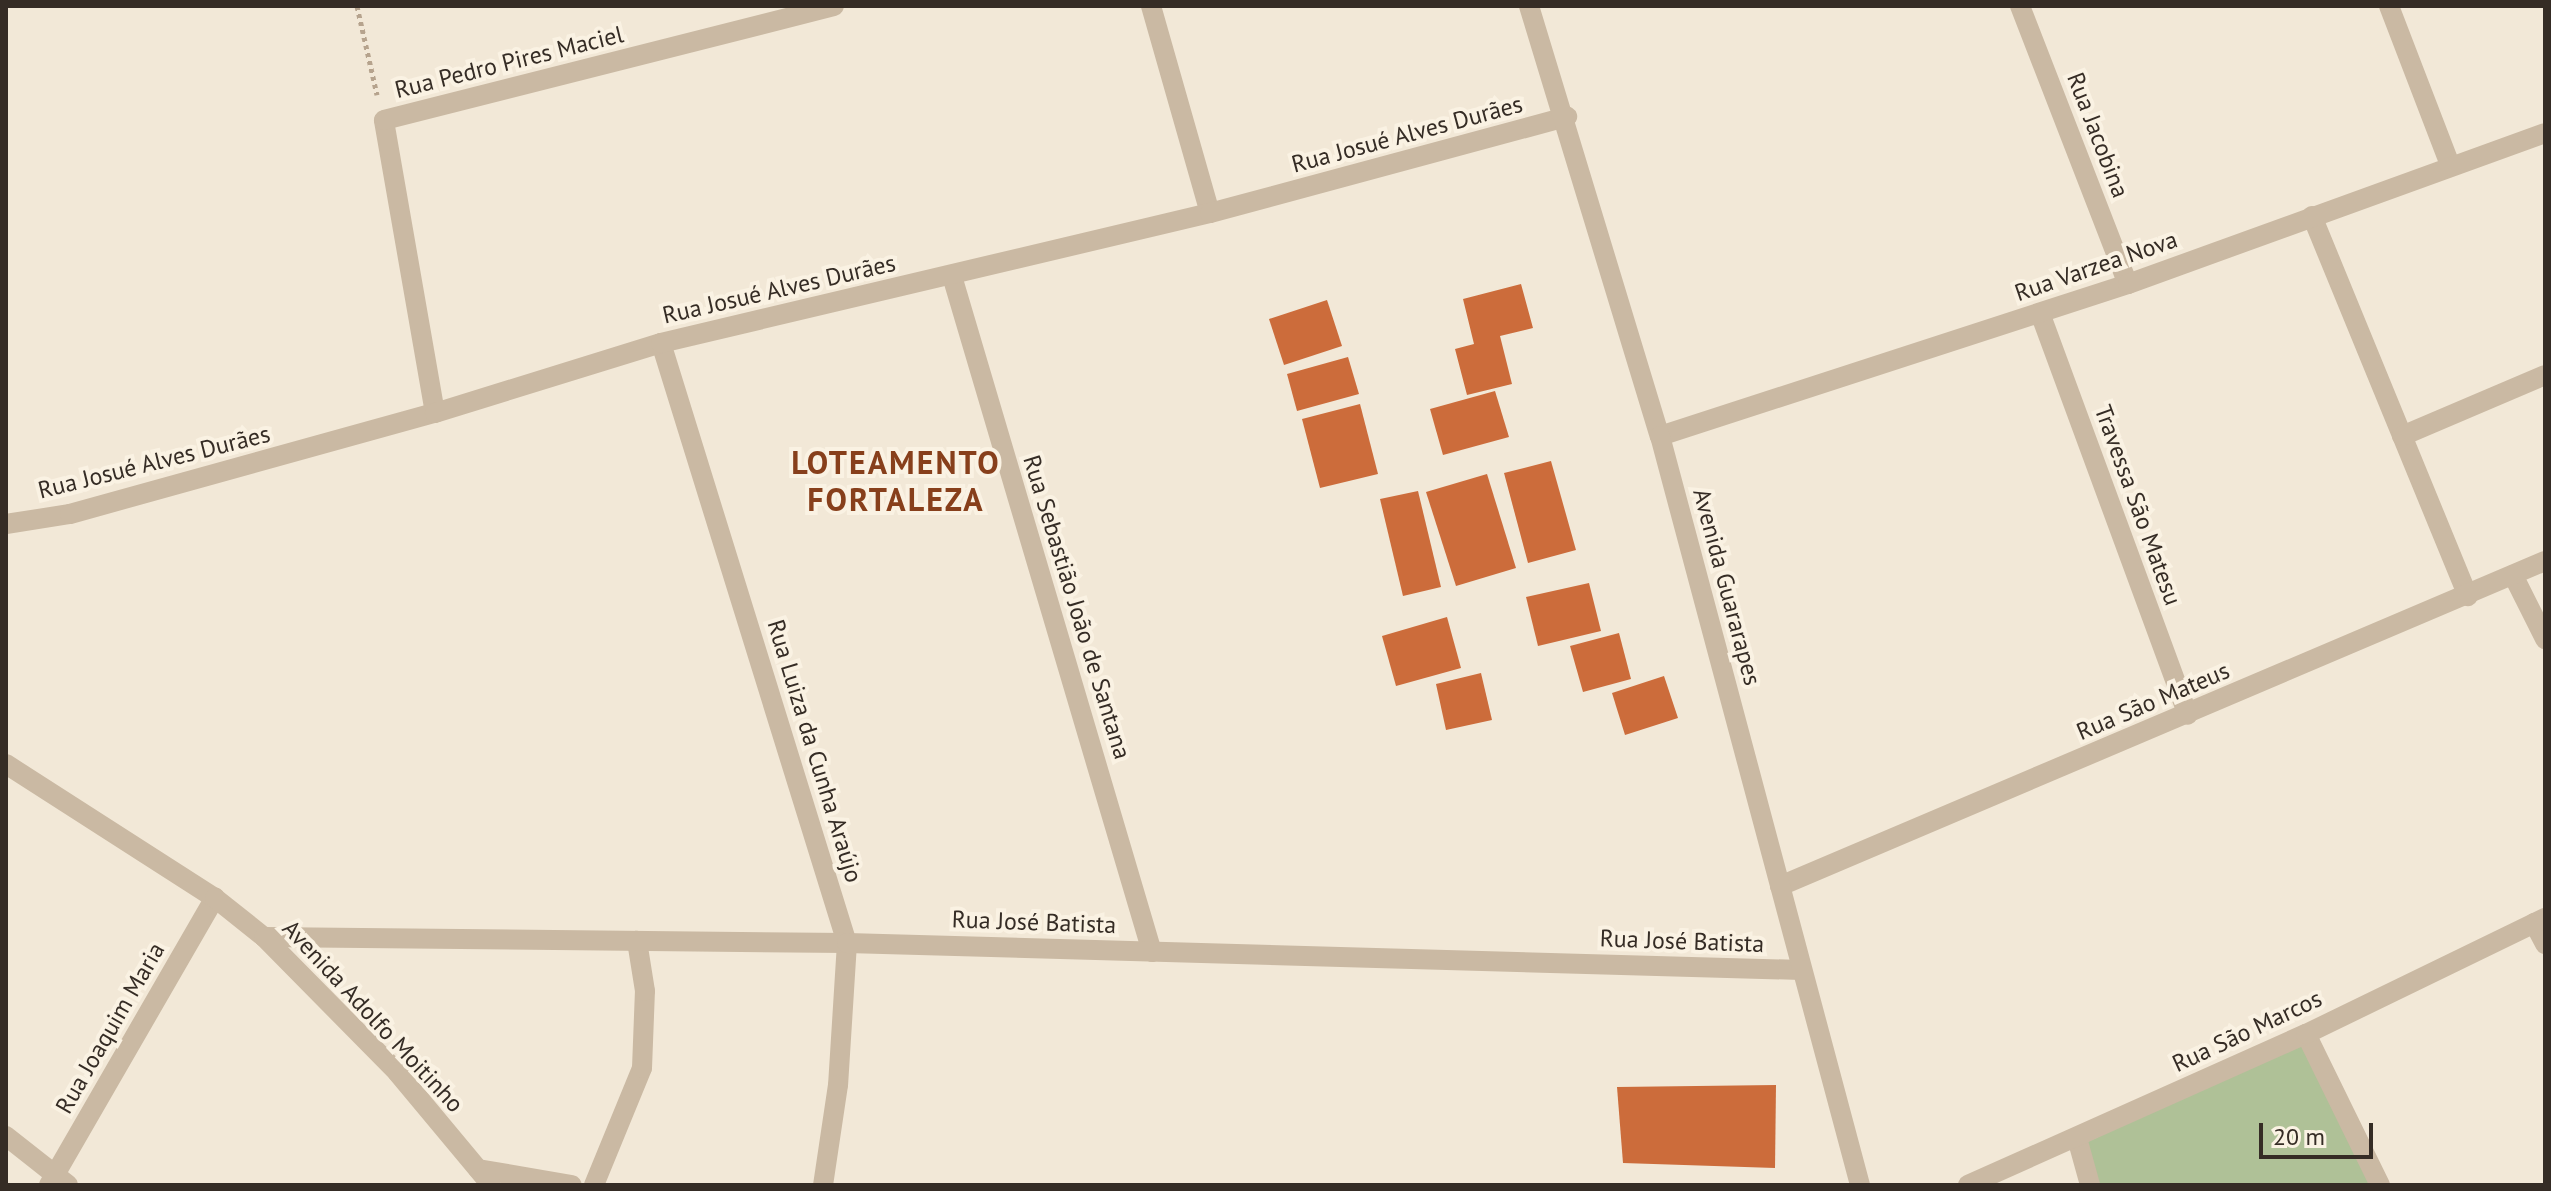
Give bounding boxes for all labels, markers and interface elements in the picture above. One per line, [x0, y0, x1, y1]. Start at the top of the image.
street label: Rua Pedro Pires Maciel [392, 20, 626, 104]
street label: Rua Jacobina [2061, 68, 2135, 202]
street label: Rua Josué Alves Durães [1288, 89, 1526, 179]
street label: Rua Varzea Nova [2011, 225, 2181, 307]
street label: Rua Josué Alves Durães [659, 248, 899, 330]
street label: Travessa São Matesu [2088, 401, 2188, 609]
street label: Rua Josué Alves Durães [35, 419, 273, 505]
district label: LOTEAMENTO FORTALEZA [791, 444, 1001, 519]
street label: Rua Sebastião João de Santana [1017, 452, 1137, 762]
street label: Avenida Guararapes [1687, 486, 1767, 688]
street label: Rua Luiza da Cunha Araújo [761, 616, 869, 886]
street label: Rua São Mateus [2072, 656, 2234, 746]
street label: Rua José Batista [951, 905, 1117, 939]
street label: Avenida Adolfo Moitinho [276, 914, 470, 1118]
street label: Rua José Batista [1599, 924, 1765, 958]
street label: Rua Joaquim Maria [49, 937, 171, 1119]
street label: Rua São Marcos [2168, 984, 2326, 1078]
scale bar [2263, 1107, 2377, 1157]
text: 20 m [2273, 1121, 2325, 1152]

